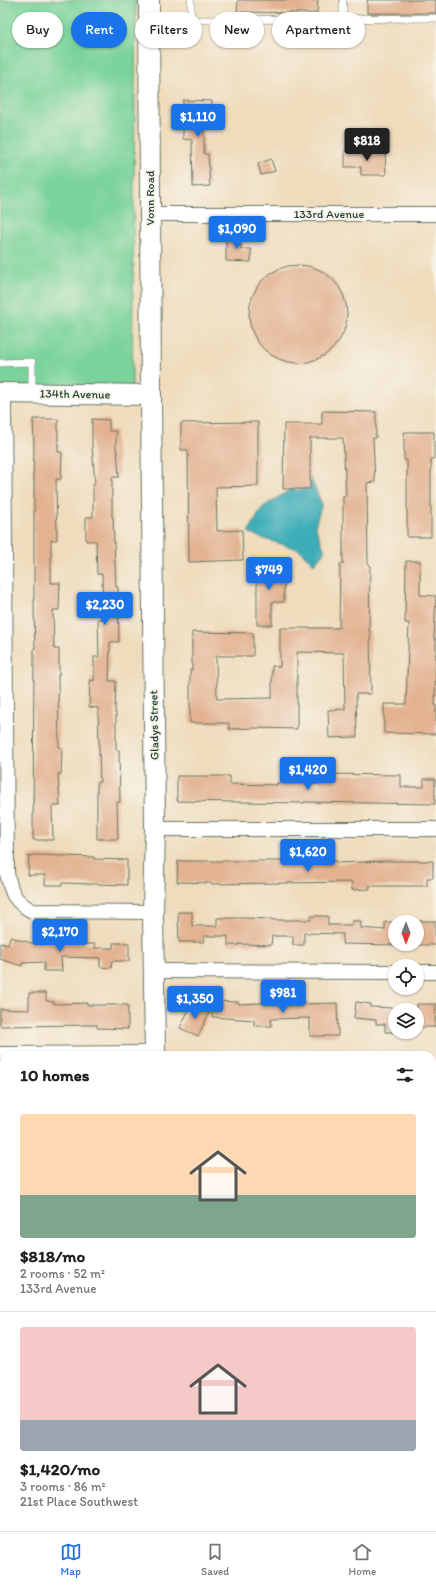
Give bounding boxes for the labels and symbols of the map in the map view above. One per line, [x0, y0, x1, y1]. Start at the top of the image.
pin: $1,110 [165, 104, 231, 138]
pin: $818 [343, 128, 391, 162]
street label: Vonn Road [143, 170, 157, 225]
street label: 133rd Avenue [294, 207, 365, 221]
pin: $1,090 [204, 216, 270, 250]
street label: 134th Avenue [40, 386, 111, 402]
pin: $749 [245, 557, 293, 591]
pin: $2,230 [72, 592, 138, 626]
street label: Gladys Street [146, 689, 162, 760]
pin: $1,420 [275, 757, 341, 791]
pin: $1,620 [275, 839, 341, 873]
north arrow [388, 915, 424, 951]
pin: $2,170 [27, 919, 93, 953]
pin: $981 [259, 980, 307, 1014]
pin: $1,350 [162, 986, 228, 1020]

